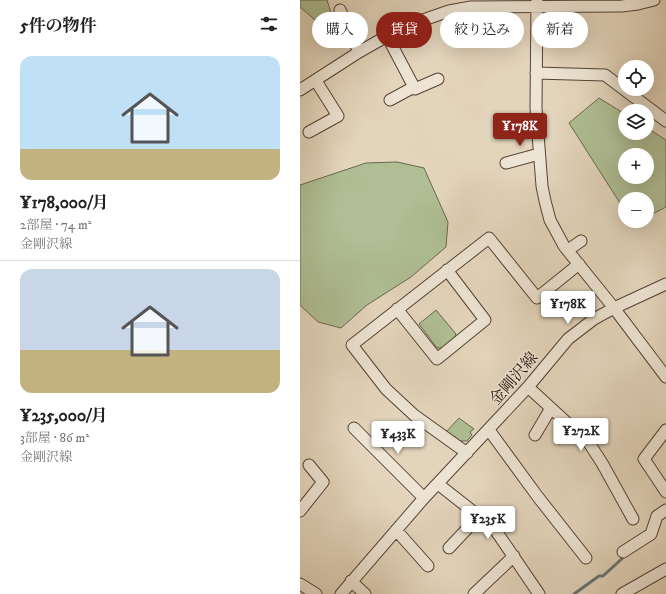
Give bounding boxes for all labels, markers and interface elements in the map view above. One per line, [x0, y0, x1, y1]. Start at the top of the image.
chip: 購入 [312, 12, 368, 48]
chip: 賃貸 [376, 12, 432, 48]
chip: 絞り込み [440, 12, 524, 48]
chip: 新着 [532, 12, 588, 48]
icon: filters [258, 13, 280, 35]
text: 5件の物件 [20, 15, 96, 37]
map controls [618, 60, 654, 228]
button: locate [618, 60, 654, 96]
icon: home [114, 82, 186, 154]
button: layers [618, 104, 654, 140]
pin: ¥178K [492, 113, 548, 147]
text: ¥178K [502, 118, 538, 134]
button: + [618, 148, 654, 184]
text: ¥178,000/月 [20, 192, 109, 214]
button: − [618, 192, 654, 228]
text: 2部屋 · 74 m² [20, 217, 92, 233]
text: 金剛沢線 [20, 236, 72, 252]
pin: ¥178K [540, 291, 596, 325]
icon: home [114, 295, 186, 367]
text: ¥178K [550, 296, 586, 312]
street label: 金剛沢線 [485, 348, 542, 409]
text: ¥235,000/月 [20, 405, 108, 427]
pin: ¥272K [553, 418, 609, 452]
pin: ¥433K [370, 421, 426, 455]
text: ¥272K [562, 423, 600, 439]
text: ¥433K [380, 426, 416, 442]
text: 3部屋 · 86 m² [20, 430, 89, 446]
text: 金剛沢線 [20, 449, 72, 465]
pin: ¥235K [460, 506, 516, 540]
text: ¥235K [470, 511, 506, 527]

